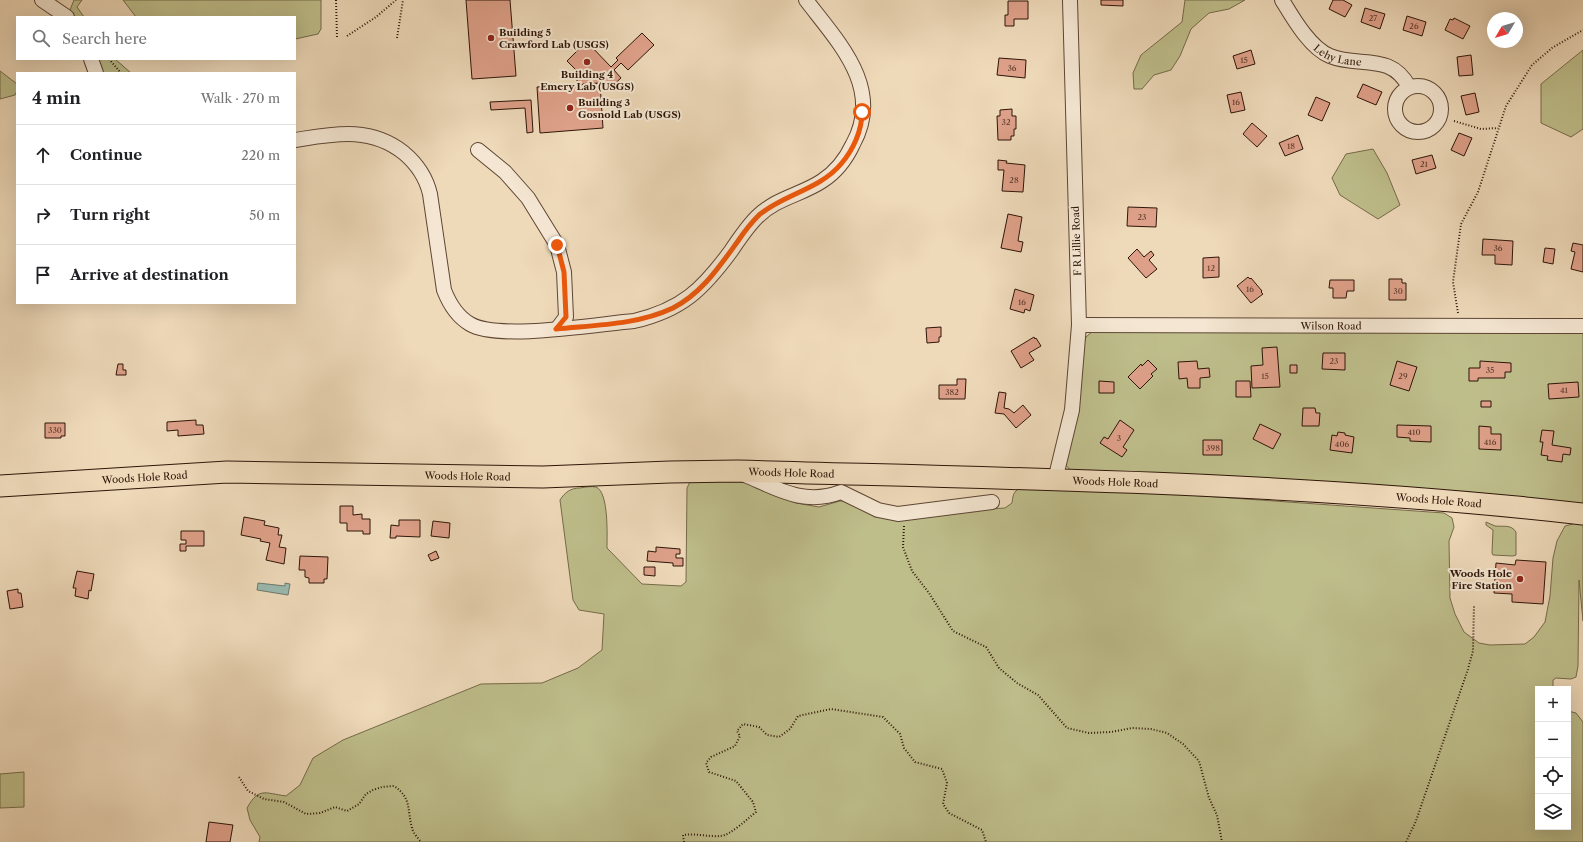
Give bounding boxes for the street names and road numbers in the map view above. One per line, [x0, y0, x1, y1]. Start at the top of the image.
street label: Lehy Lane [1311, 42, 1362, 69]
street label: F R Lillie Road [1069, 206, 1084, 276]
street label: Wilson Road [1299, 319, 1362, 333]
street label: Woods Hole Road [747, 465, 835, 481]
street label: Woods Hole Road [100, 468, 188, 487]
street label: Woods Hole Road [423, 469, 511, 483]
street label: Woods Hole Road [1071, 474, 1159, 490]
street label: Woods Hole Road [1394, 491, 1482, 511]

